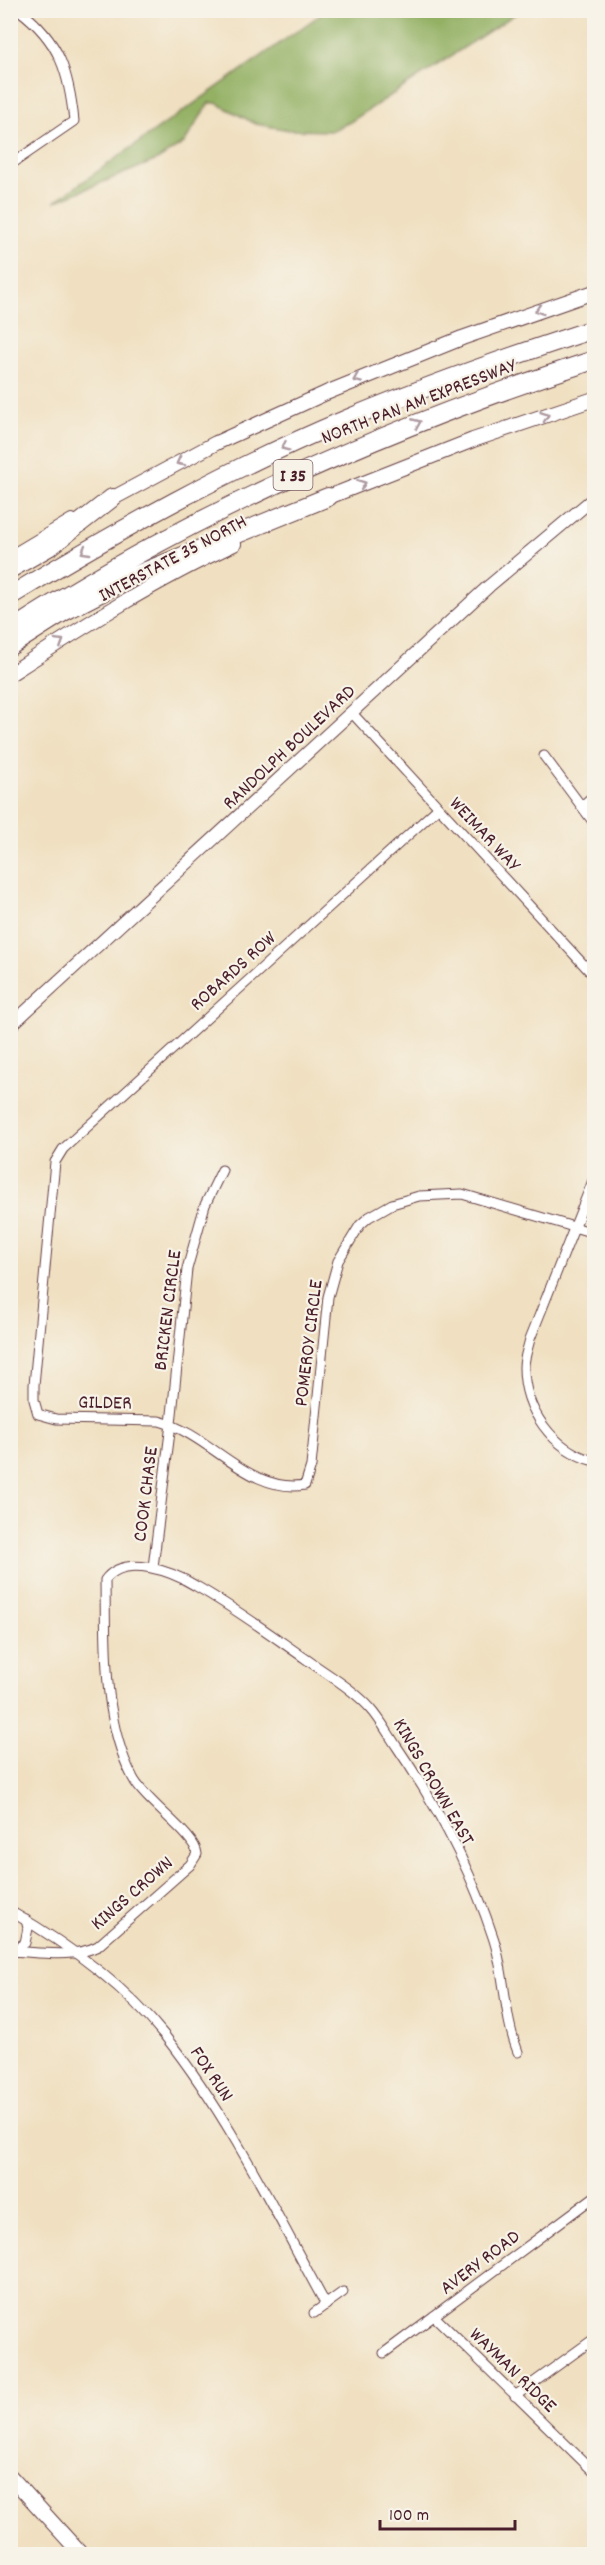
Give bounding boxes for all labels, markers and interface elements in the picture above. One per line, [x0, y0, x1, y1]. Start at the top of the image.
one-way arrow [534, 302, 545, 315]
street label: NORTH PAN AM EXPRESSWAY [317, 352, 521, 453]
one-way arrow [352, 372, 363, 384]
one-way arrow [539, 410, 550, 423]
one-way arrow [411, 418, 422, 430]
one-way arrow [280, 440, 291, 452]
one-way arrow [176, 455, 187, 466]
road number: I 35 [274, 460, 312, 490]
one-way arrow [356, 478, 367, 491]
street label: INTERSTATE 35 NORTH [94, 509, 253, 611]
one-way arrow [81, 543, 91, 555]
one-way arrow [54, 638, 64, 650]
street label: RANDOLPH BOULEVARD [217, 679, 363, 817]
street label: WEIMAR WAY [442, 791, 526, 879]
street label: ROBARDS ROW [185, 925, 284, 1019]
street label: BRICKEN CIRCLE [148, 1249, 190, 1372]
street label: POMEROY CIRCLE [288, 1278, 332, 1408]
street label: GILDER [78, 1390, 132, 1418]
street label: COOK CHASE [127, 1445, 167, 1544]
street label: KINGS CROWN EAST [385, 1714, 480, 1851]
street label: KINGS CROWN [86, 1850, 180, 1938]
street label: FOX RUN [182, 2041, 239, 2108]
street label: AVERY ROAD [435, 2224, 527, 2303]
street label: WAYMAN RIDGE [462, 2322, 562, 2420]
scale bar [380, 2493, 515, 2531]
text: 100 m [389, 2504, 429, 2529]

